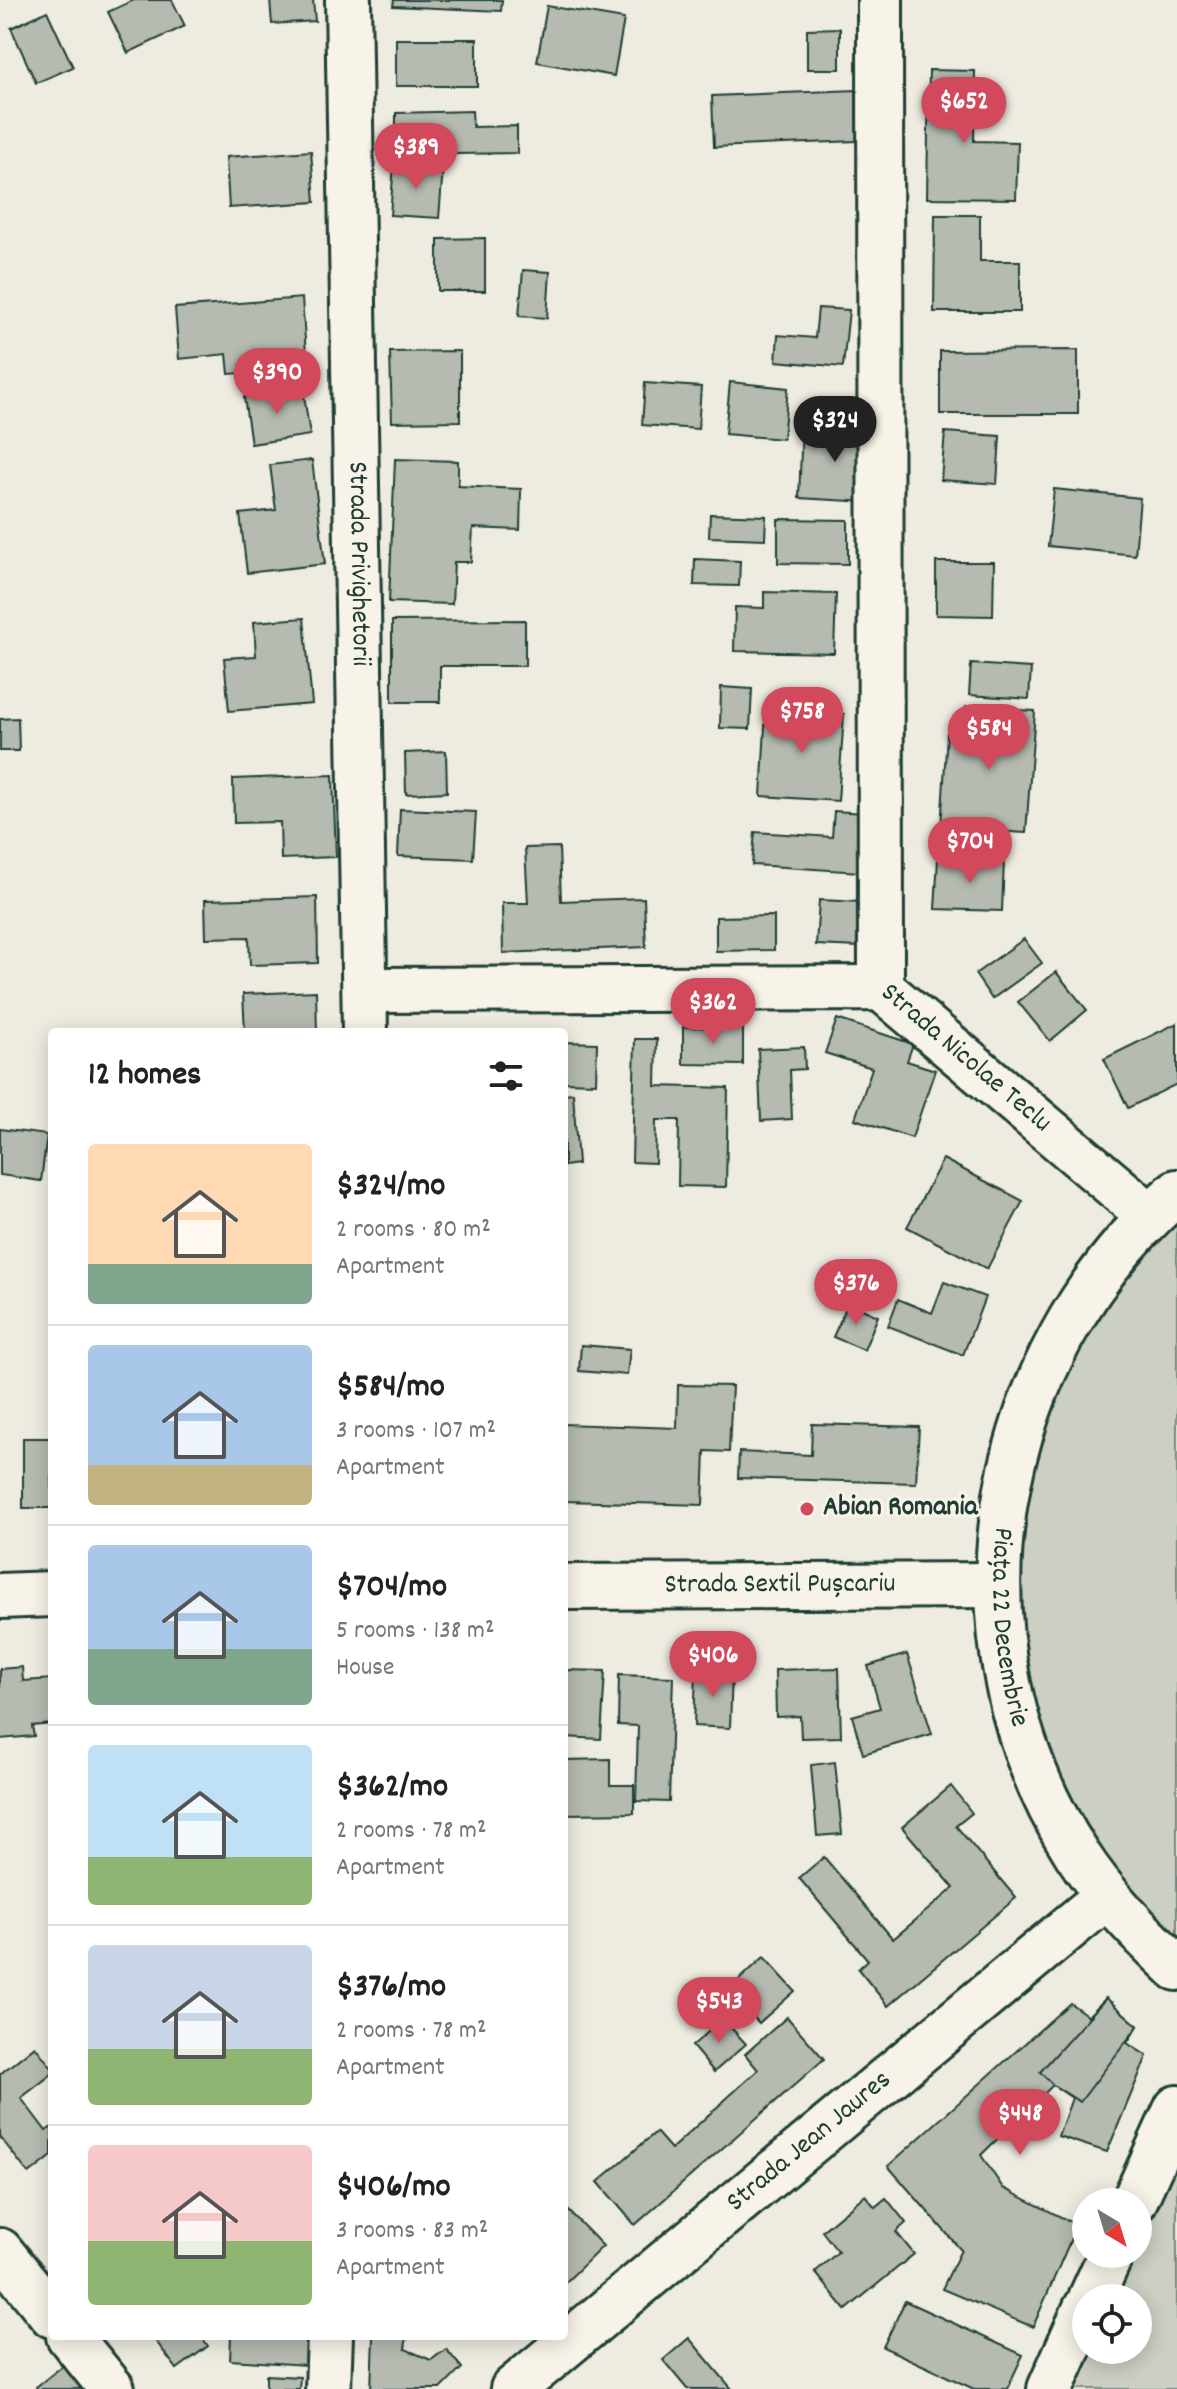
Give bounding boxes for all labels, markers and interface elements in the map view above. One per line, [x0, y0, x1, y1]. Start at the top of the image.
pin: $652 [917, 77, 1011, 145]
text: $652 [939, 84, 989, 121]
pin: $389 [369, 123, 463, 191]
text: $389 [392, 130, 440, 167]
pin: $390 [230, 348, 324, 416]
text: $390 [252, 355, 302, 392]
pin: $324 [788, 396, 882, 464]
text: $324 [812, 403, 858, 440]
street label: Strada Privighetorii [336, 461, 379, 667]
pin: $758 [755, 687, 849, 755]
text: $758 [779, 694, 825, 731]
pin: $584 [942, 704, 1036, 772]
text: $584 [966, 711, 1012, 748]
pin: $704 [923, 817, 1017, 885]
text: $704 [946, 824, 994, 861]
street label: Strada Nicolae Teclu [870, 975, 1059, 1143]
pin: $362 [666, 978, 760, 1046]
text: $362 [689, 985, 737, 1022]
text: 12 homes [88, 1052, 201, 1101]
icon: filters [484, 1054, 528, 1098]
text: $324/mo [336, 1163, 445, 1212]
icon: home [152, 1176, 248, 1272]
text: 2 rooms · 80 m² [336, 1212, 491, 1249]
text: Apartment [336, 1249, 445, 1286]
pin: $376 [809, 1259, 903, 1327]
text: $376 [832, 1266, 880, 1303]
text: $584/mo [336, 1364, 445, 1413]
icon: home [152, 1377, 248, 1473]
text: 3 rooms · 107 m² [336, 1413, 496, 1450]
text: Apartment [336, 1450, 445, 1487]
place label: Abian Romania [823, 1489, 979, 1529]
marker: Abian Romania [798, 1500, 816, 1518]
street label: Piața 22 Decembrie [978, 1525, 1038, 1732]
text: $704/mo [336, 1564, 447, 1613]
street label: Strada Sextil Pușcariu [664, 1565, 896, 1607]
icon: home [152, 1577, 248, 1673]
text: 5 rooms · 138 m² [336, 1613, 494, 1650]
pin: $406 [666, 1631, 760, 1699]
text: $406 [688, 1638, 738, 1675]
text: House [336, 1650, 394, 1687]
text: $362/mo [336, 1764, 448, 1813]
icon: home [152, 1777, 248, 1873]
text: 2 rooms · 78 m² [336, 1813, 486, 1850]
text: Apartment [336, 1850, 445, 1887]
text: $376/mo [336, 1964, 446, 2013]
icon: home [152, 1977, 248, 2073]
pin: $543 [672, 1977, 766, 2045]
text: $543 [695, 1984, 743, 2021]
text: 2 rooms · 78 m² [336, 2013, 486, 2050]
text: Apartment [336, 2050, 445, 2087]
street label: Strada Jean Jaures [719, 2062, 901, 2223]
pin: $448 [973, 2089, 1067, 2157]
text: $448 [997, 2096, 1043, 2133]
text: $406/mo [336, 2164, 451, 2213]
icon: home [152, 2177, 248, 2273]
north arrow [1072, 2188, 1152, 2268]
map controls [1072, 2188, 1152, 2364]
text: 3 rooms · 83 m² [336, 2213, 488, 2250]
text: Apartment [336, 2250, 445, 2287]
button: locate [1072, 2284, 1152, 2364]

